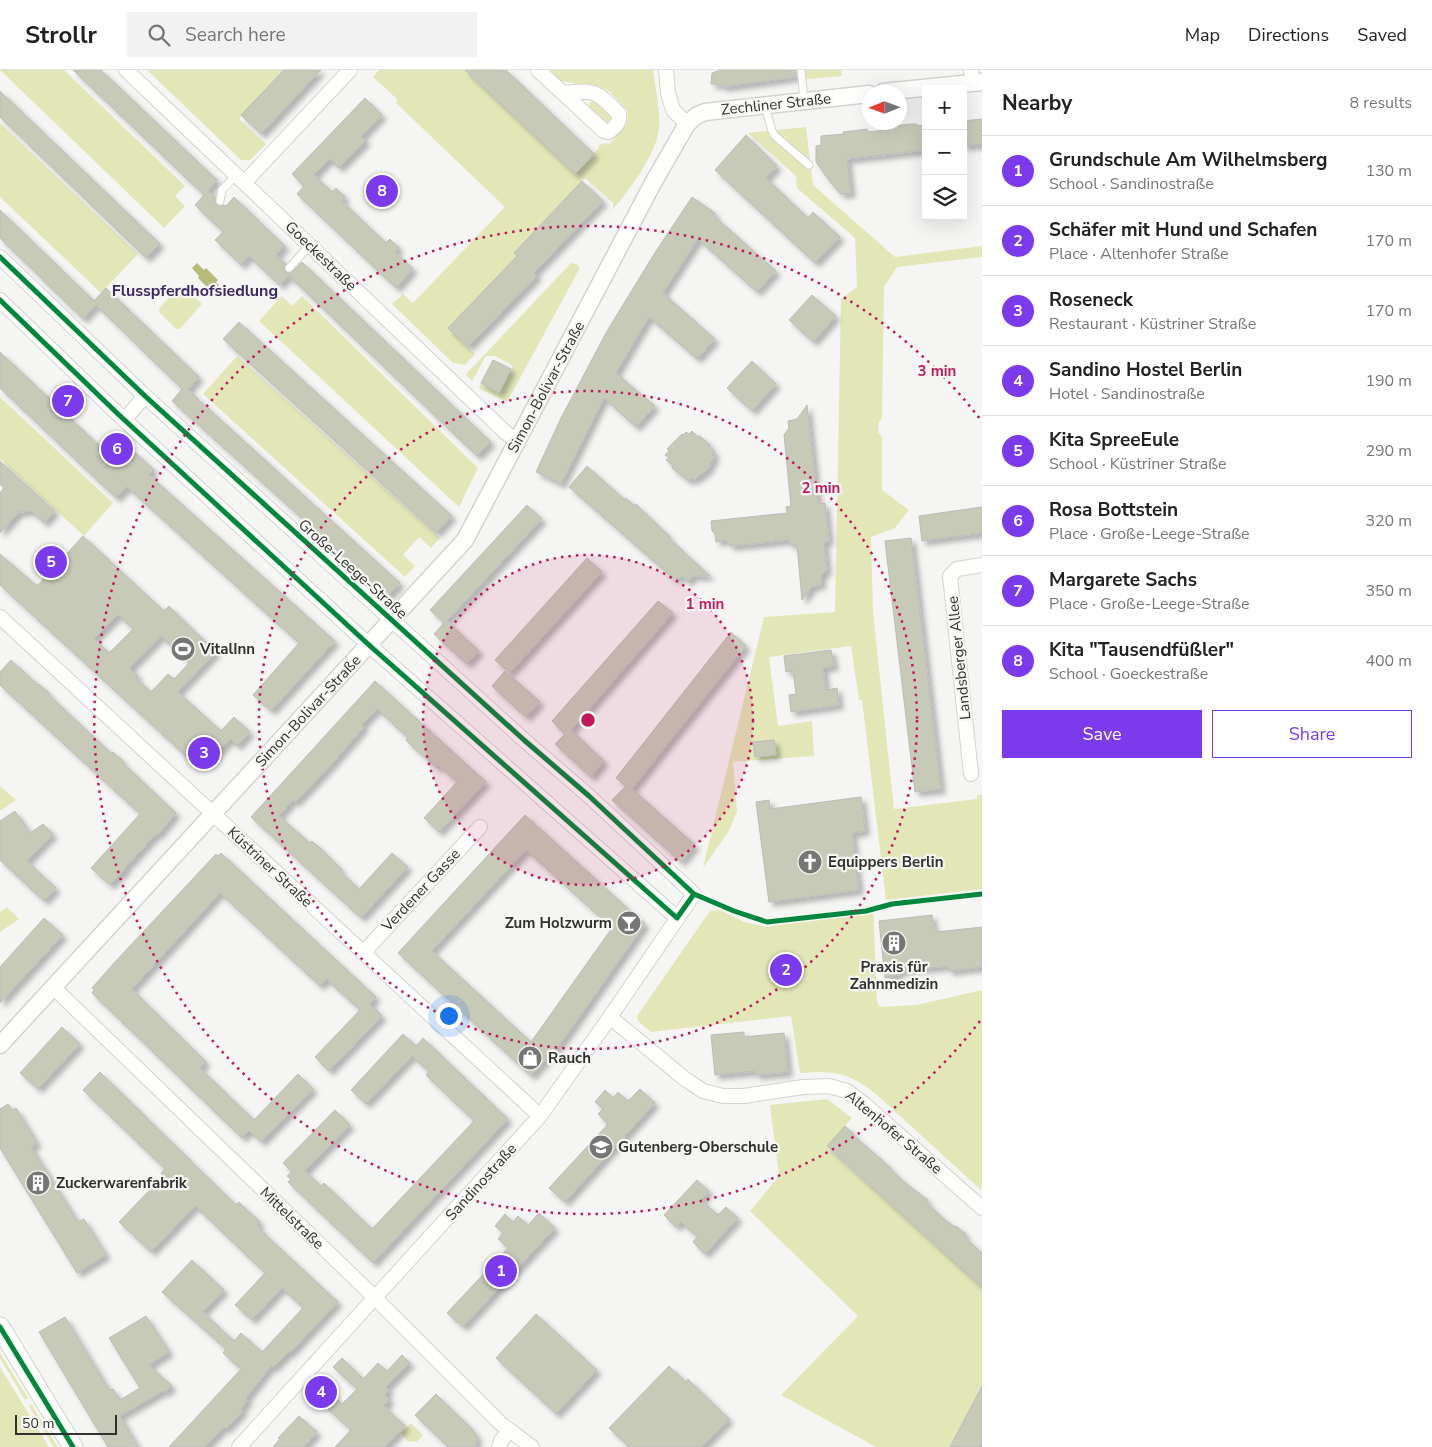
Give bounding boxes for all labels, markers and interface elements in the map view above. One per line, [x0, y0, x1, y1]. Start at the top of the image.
search box [127, 12, 477, 57]
text: Strollr [25, 19, 97, 51]
icon: search [145, 21, 173, 49]
text: Search here [185, 22, 286, 48]
text: Map [1185, 23, 1220, 47]
text: Directions [1248, 23, 1329, 47]
text: Saved [1357, 23, 1407, 47]
north arrow [862, 85, 907, 130]
map controls [922, 85, 967, 220]
button: + [922, 85, 967, 130]
street label: Zechliner Straße [720, 88, 832, 120]
text: Nearby [1002, 89, 1072, 117]
text: 8 results [1350, 92, 1412, 114]
button: − [922, 130, 967, 175]
text: Grundschule Am Wilhelmsberg [1049, 147, 1328, 173]
text: 1 [1013, 160, 1023, 182]
text: 130 m [1365, 160, 1412, 182]
pin: 8 [366, 172, 398, 210]
text: School · Sandinostraße [1049, 173, 1214, 195]
button: layers [922, 175, 967, 220]
street label: Goeckestraße [281, 217, 361, 295]
text: Schäfer mit Hund und Schafen [1049, 217, 1317, 243]
text: 2 [1013, 230, 1023, 252]
text: 170 m [1365, 230, 1412, 252]
text: Place · Altenhofer Straße [1049, 243, 1229, 265]
district label: Flusspferdhofsiedlung [112, 280, 278, 302]
text: Roseneck [1049, 287, 1133, 313]
text: 3 [1013, 300, 1023, 322]
text: 170 m [1365, 300, 1412, 322]
text: Restaurant · Küstriner Straße [1049, 313, 1256, 335]
street label: Simon-Bolivar-Straße [503, 318, 589, 456]
text: Sandino Hostel Berlin [1049, 357, 1242, 383]
text: 3 min [918, 361, 956, 381]
text: 4 [1013, 370, 1023, 392]
text: 190 m [1365, 370, 1412, 392]
pin: 7 [52, 382, 84, 420]
text: Hotel · Sandinostraße [1049, 383, 1205, 405]
text: Kita SpreeEule [1049, 427, 1179, 453]
pin: 6 [101, 430, 133, 468]
text: 5 [1013, 440, 1023, 462]
text: 290 m [1365, 440, 1412, 462]
text: School · Küstriner Straße [1049, 453, 1227, 475]
text: 2 min [802, 478, 840, 498]
text: Rosa Bottstein [1049, 497, 1178, 523]
text: 6 [1013, 510, 1023, 532]
text: 320 m [1365, 510, 1412, 532]
street label: Große-Leege-Straße [294, 515, 412, 623]
text: Place · Große-Leege-Straße [1049, 523, 1250, 545]
pin: 5 [35, 543, 67, 581]
text: Margarete Sachs [1049, 567, 1197, 593]
text: 7 [1013, 580, 1023, 602]
text: 350 m [1365, 580, 1412, 602]
text: Place · Große-Leege-Straße [1049, 593, 1250, 615]
text: 1 min [686, 594, 724, 614]
street label: Landsberger Allee [943, 595, 975, 721]
sports icon: VitalInn [170, 636, 196, 662]
text: Kita "Tausendfüßler" [1049, 637, 1234, 663]
place label: VitalInn [199, 639, 255, 659]
text: 8 [1013, 650, 1023, 672]
text: 400 m [1365, 650, 1412, 672]
street label: Simon-Bolivar-Straße [251, 651, 365, 771]
text: School · Goeckestraße [1049, 663, 1208, 685]
button: Save [1002, 710, 1202, 758]
button: Share [1212, 710, 1412, 758]
centre of rings [579, 711, 597, 729]
pin: 3 [188, 734, 220, 772]
street label: Küstriner Straße [223, 822, 317, 912]
street label: Verdener Gasse [377, 844, 465, 936]
church icon: Equippers Berlin [797, 849, 823, 875]
place label: Equippers Berlin [828, 852, 943, 872]
bar icon: Zum Holzwurm [616, 910, 642, 936]
place label: Zum Holzwurm [505, 913, 612, 933]
building icon: Praxis für Zahnmedizin [881, 930, 907, 956]
pin: 2 [770, 951, 802, 989]
place label: Praxis für Zahnmedizin [850, 957, 938, 994]
your location [436, 1003, 462, 1029]
shop icon: Rauch [517, 1045, 543, 1071]
place label: Rauch [548, 1048, 591, 1068]
street label: Altenhofer Straße [841, 1086, 947, 1178]
school or university icon: Gutenberg-Oberschule [588, 1134, 614, 1160]
place label: Gutenberg-Oberschule [618, 1137, 778, 1157]
street label: Sandinostraße [441, 1139, 521, 1225]
building icon: Zuckerwarenfabrik [25, 1170, 51, 1196]
place label: Zuckerwarenfabrik [56, 1173, 188, 1193]
street label: Mittelstraße [256, 1182, 328, 1254]
pin: 1 [485, 1252, 517, 1290]
pin: 4 [305, 1373, 337, 1411]
scale bar [15, 1412, 118, 1435]
text: 50 m [22, 1414, 54, 1433]

